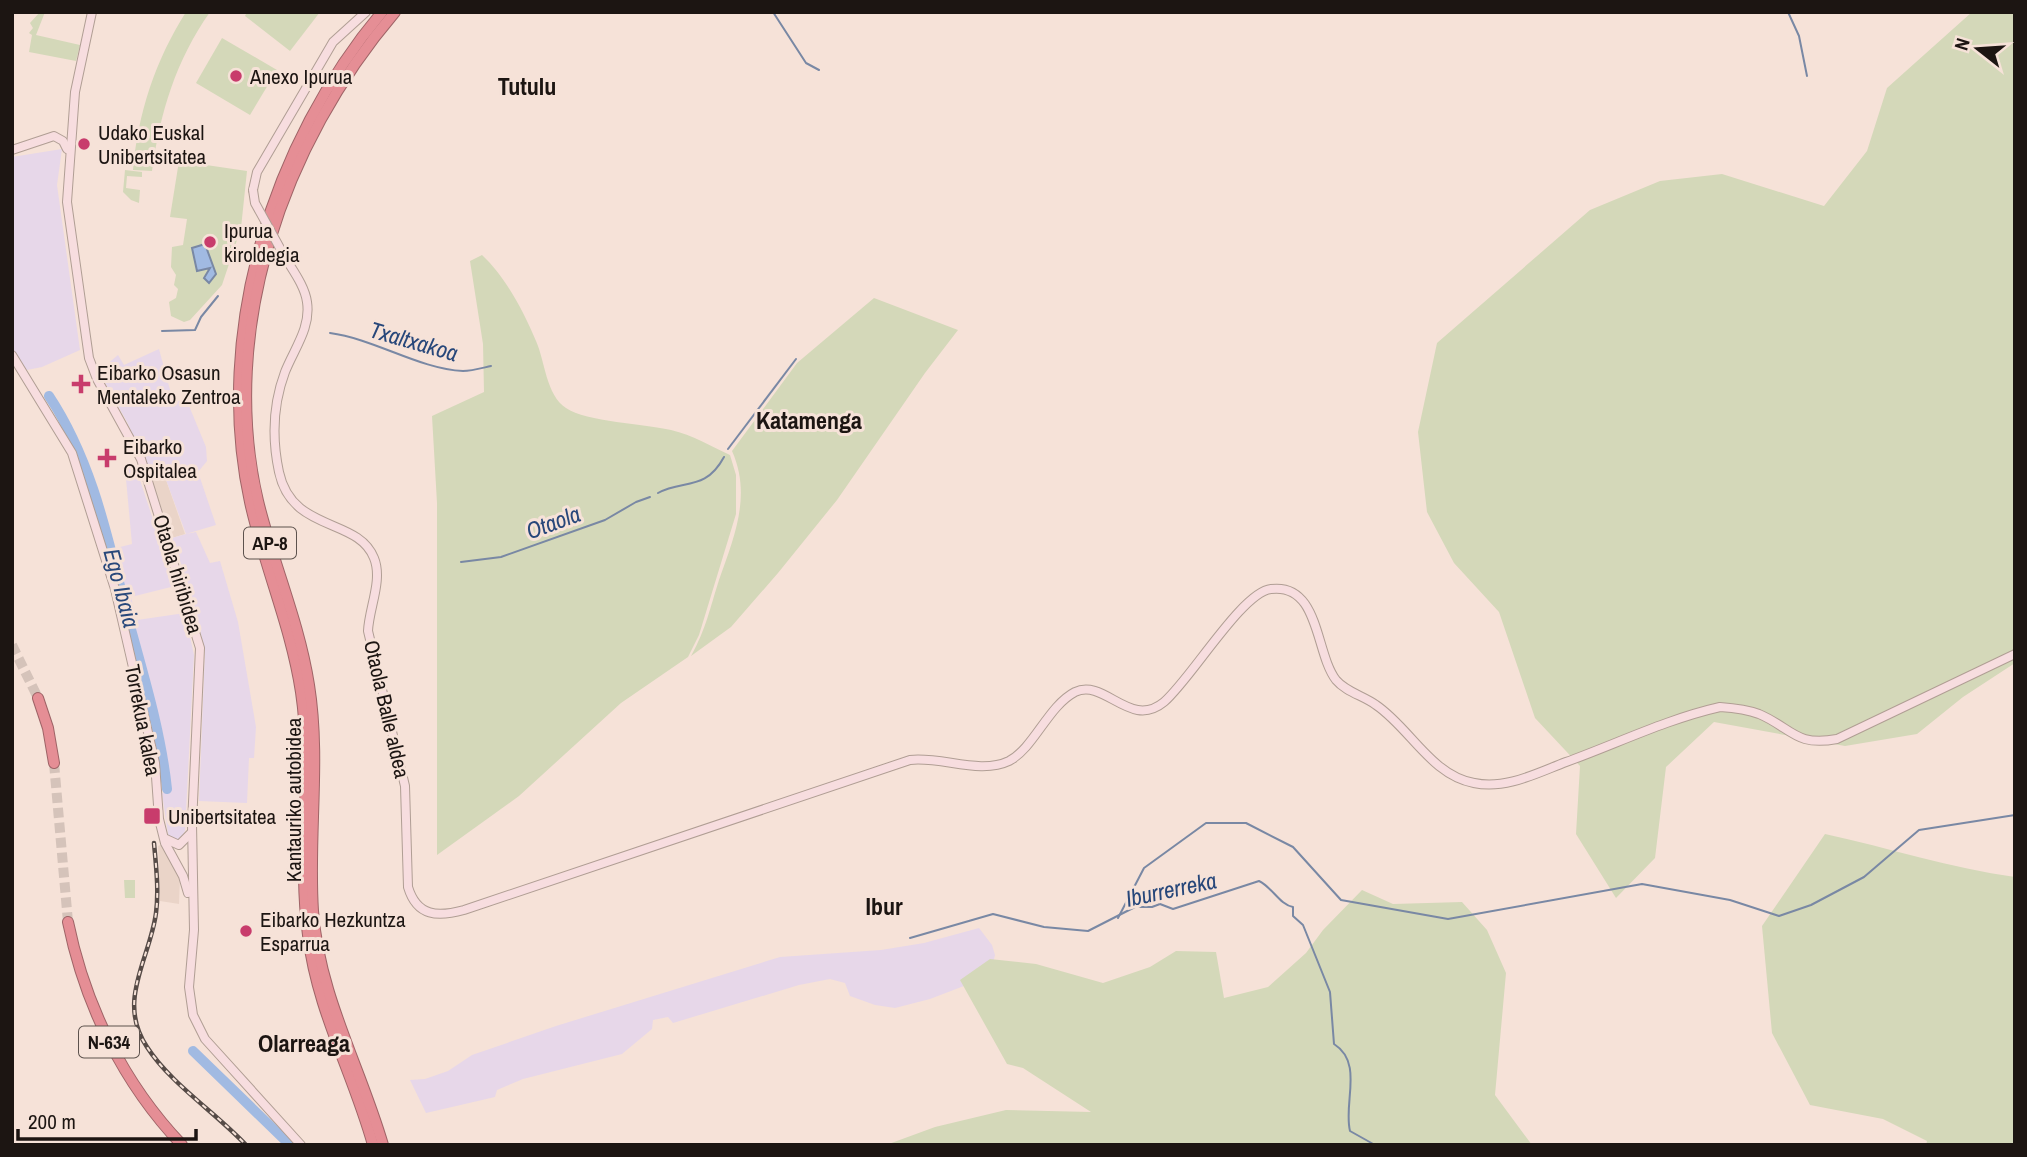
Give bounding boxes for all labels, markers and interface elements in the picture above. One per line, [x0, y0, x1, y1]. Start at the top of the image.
north arrow [1943, 14, 2013, 84]
text: N [1948, 35, 1976, 53]
place label: Anexo Ipurua [249, 62, 353, 91]
marker: Anexo Ipurua [228, 68, 244, 84]
district label: Tutulu [498, 70, 556, 102]
place label: Udako Euskal Unibertsitatea [98, 118, 207, 171]
marker: Udako Euskal Unibertsitatea [76, 136, 92, 152]
place label: Ipurua kiroldegia [224, 216, 300, 269]
marker: Ipurua kiroldegia [202, 234, 218, 250]
water label: Txaltxakoa [366, 314, 462, 368]
place label: Eibarko Osasun Mentaleko Zentroa [97, 358, 241, 411]
marker: Eibarko Osasun Mentaleko Zentroa [71, 374, 91, 394]
district label: Katamenga [756, 404, 862, 436]
place label: Eibarko Ospitalea [123, 432, 197, 485]
marker: Eibarko Ospitalea [97, 448, 117, 468]
water label: Otaola [522, 498, 584, 546]
street label: Otaola hiribidea [146, 511, 210, 638]
road number: AP-8 [244, 528, 296, 558]
water label: Ego Ibaia [97, 545, 147, 631]
street label: Otaola Balle aldea [357, 637, 417, 781]
street label: Torrekua kalea [118, 662, 168, 779]
street label: Kantauriko autobidea [279, 717, 308, 882]
place label: Unibertsitatea [168, 802, 277, 831]
marker: Unibertsitatea [142, 806, 162, 826]
water label: Iburrerreka [1123, 864, 1219, 914]
district label: Ibur [865, 890, 903, 922]
place label: Eibarko Hezkuntza Esparrua [260, 905, 406, 958]
marker: Eibarko Hezkuntza Esparrua [238, 923, 254, 939]
road number: N-634 [79, 1026, 139, 1058]
district label: Olarreaga [258, 1027, 350, 1059]
scale bar [18, 1098, 196, 1142]
text: 200 m [28, 1107, 76, 1136]

